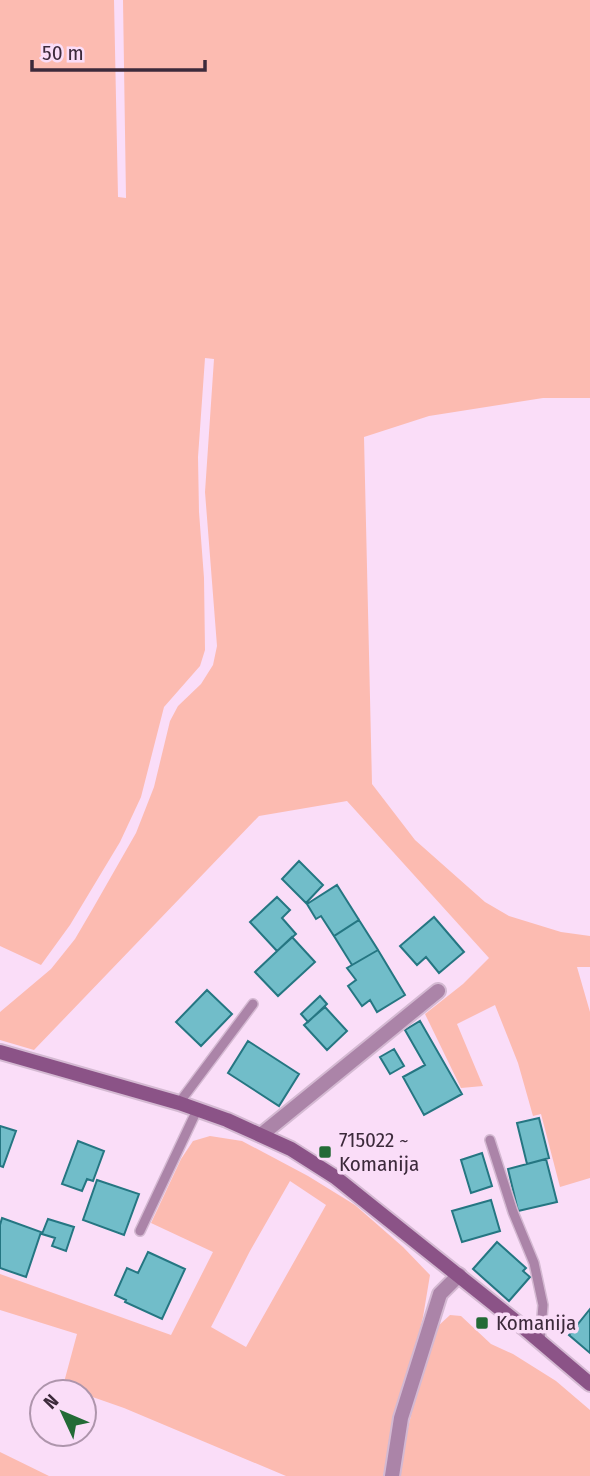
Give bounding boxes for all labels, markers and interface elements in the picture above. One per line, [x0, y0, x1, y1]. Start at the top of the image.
scale bar [32, 28, 205, 72]
text: 50 m [42, 40, 84, 66]
place label: 715022 ~ Komanija [339, 1127, 419, 1177]
marker: 715022 ~ Komanija [317, 1144, 333, 1160]
place label: Komanija [496, 1310, 576, 1336]
marker: Komanija [474, 1315, 490, 1331]
north arrow [28, 1378, 98, 1448]
text: N [39, 1389, 63, 1414]

